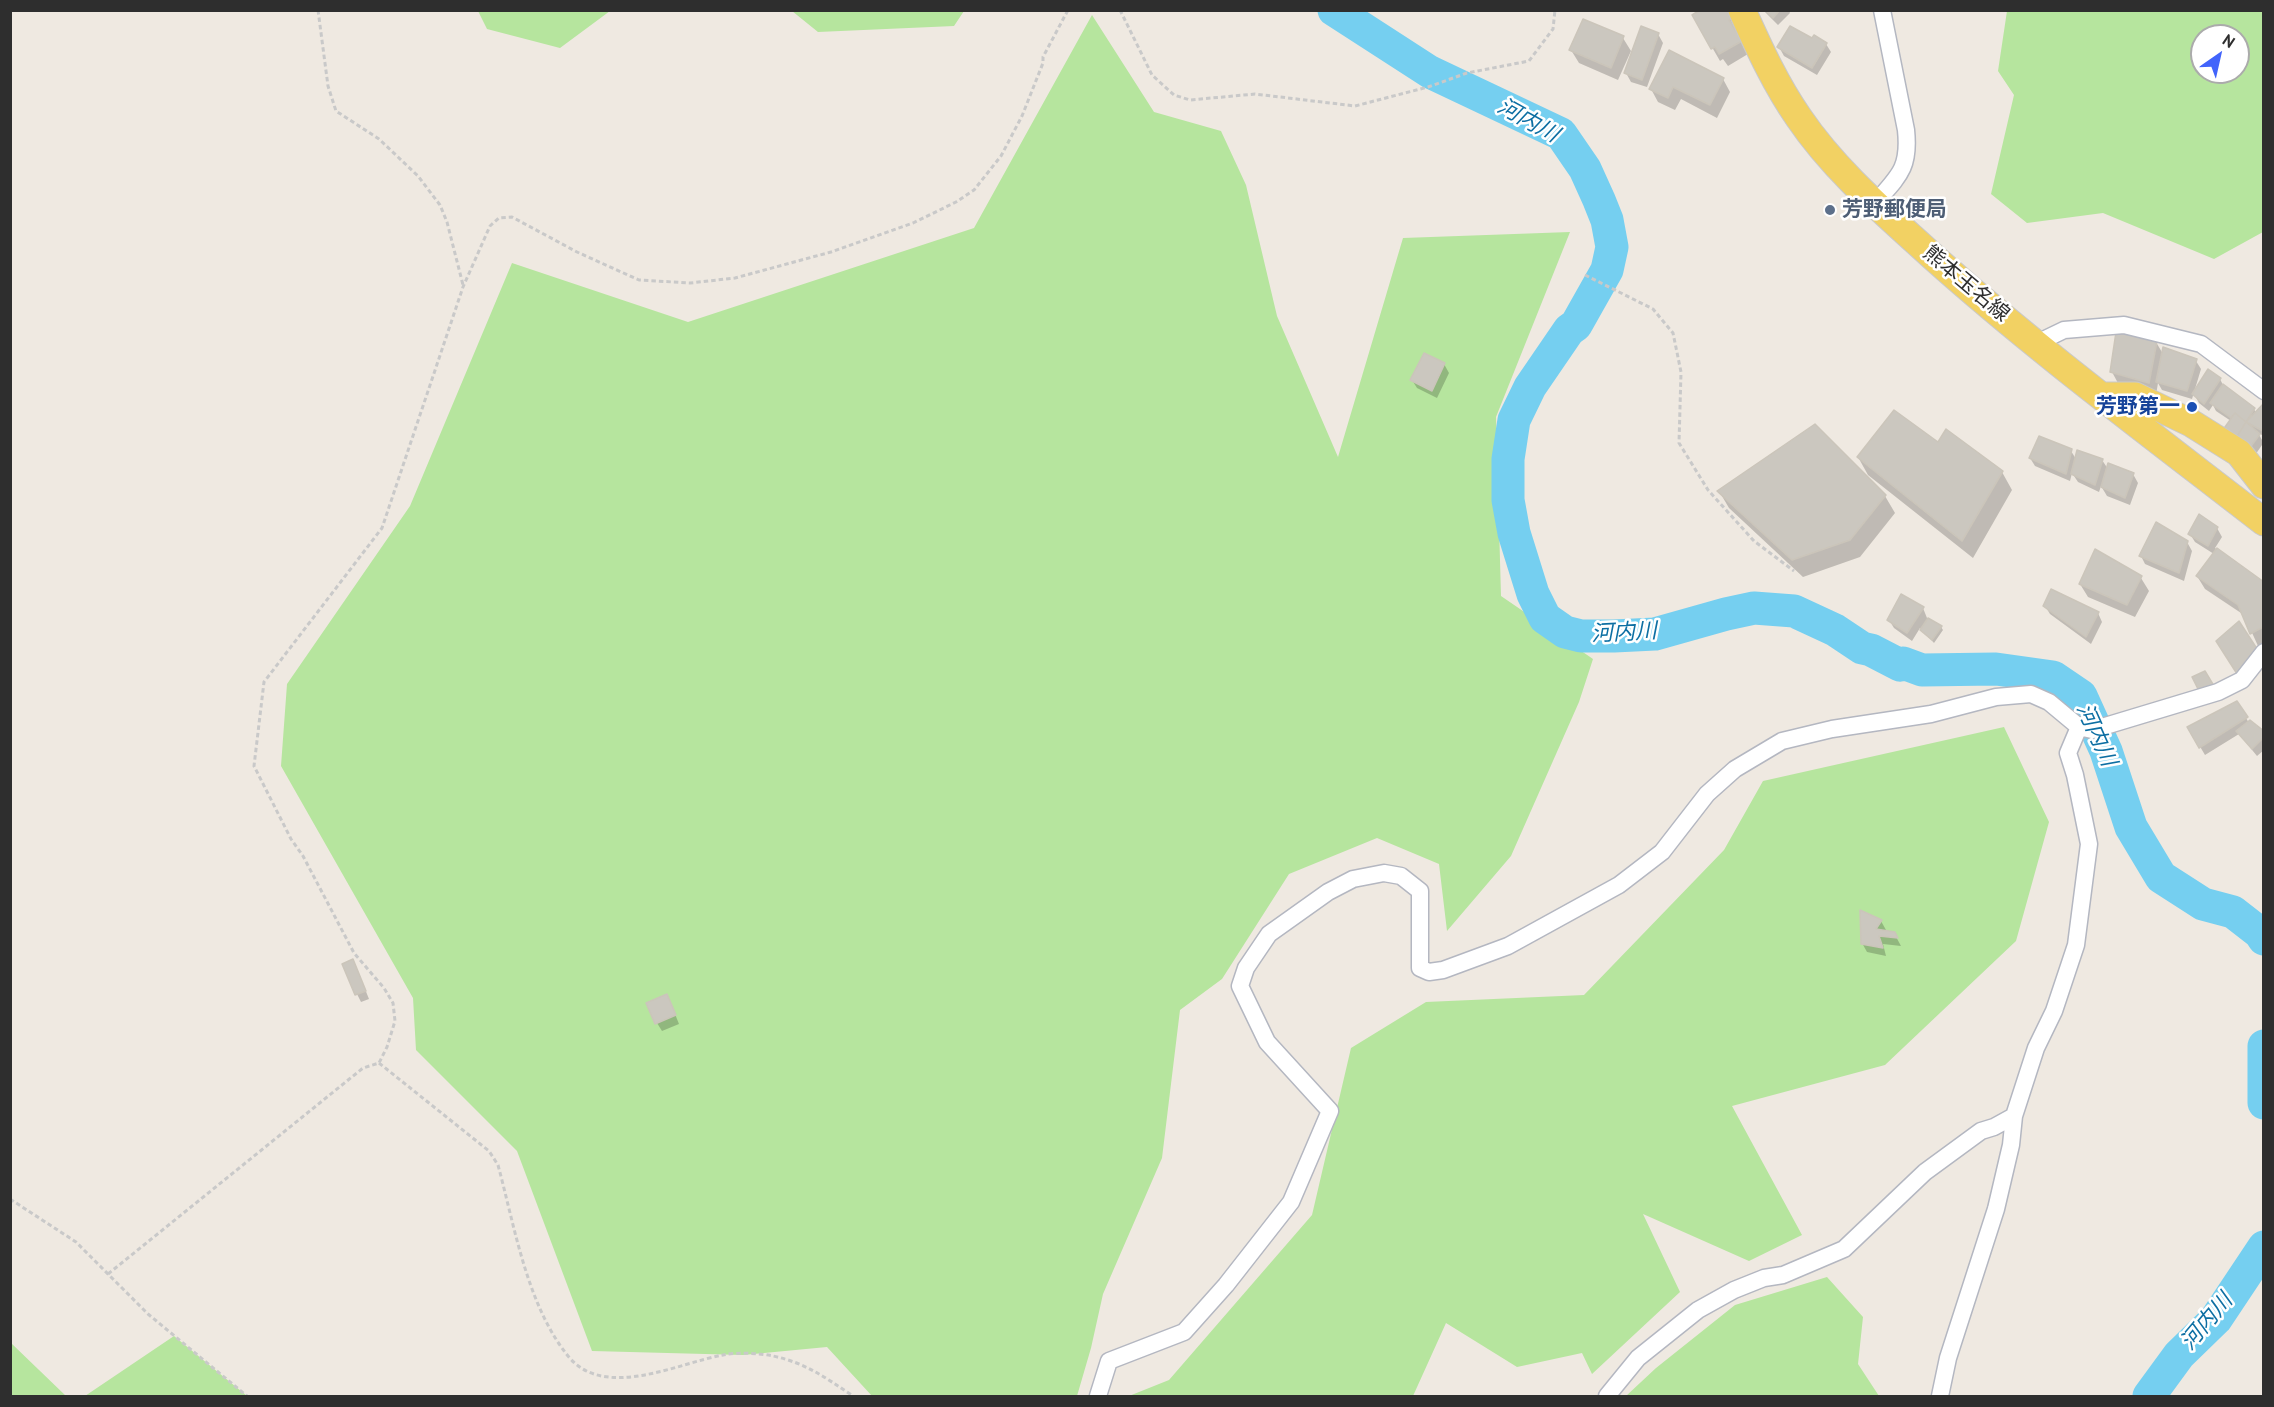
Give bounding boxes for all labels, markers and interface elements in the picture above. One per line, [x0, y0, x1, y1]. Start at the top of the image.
north arrow [2190, 24, 2250, 84]
text: N [2219, 30, 2239, 52]
water label: 河内川 [1493, 93, 1563, 149]
place label: 芳野郵便局 [1842, 197, 1947, 223]
marker: 芳野郵便局 [1823, 203, 1837, 217]
street label: 熊本玉名線 [1918, 241, 2014, 327]
place label: 芳野第一 [2096, 394, 2180, 420]
marker: 芳野第一 [2185, 400, 2199, 414]
water label: 河内川 [1590, 618, 1658, 648]
water label: 河内川 [2071, 699, 2121, 771]
water label: 河内川 [2176, 1288, 2238, 1356]

